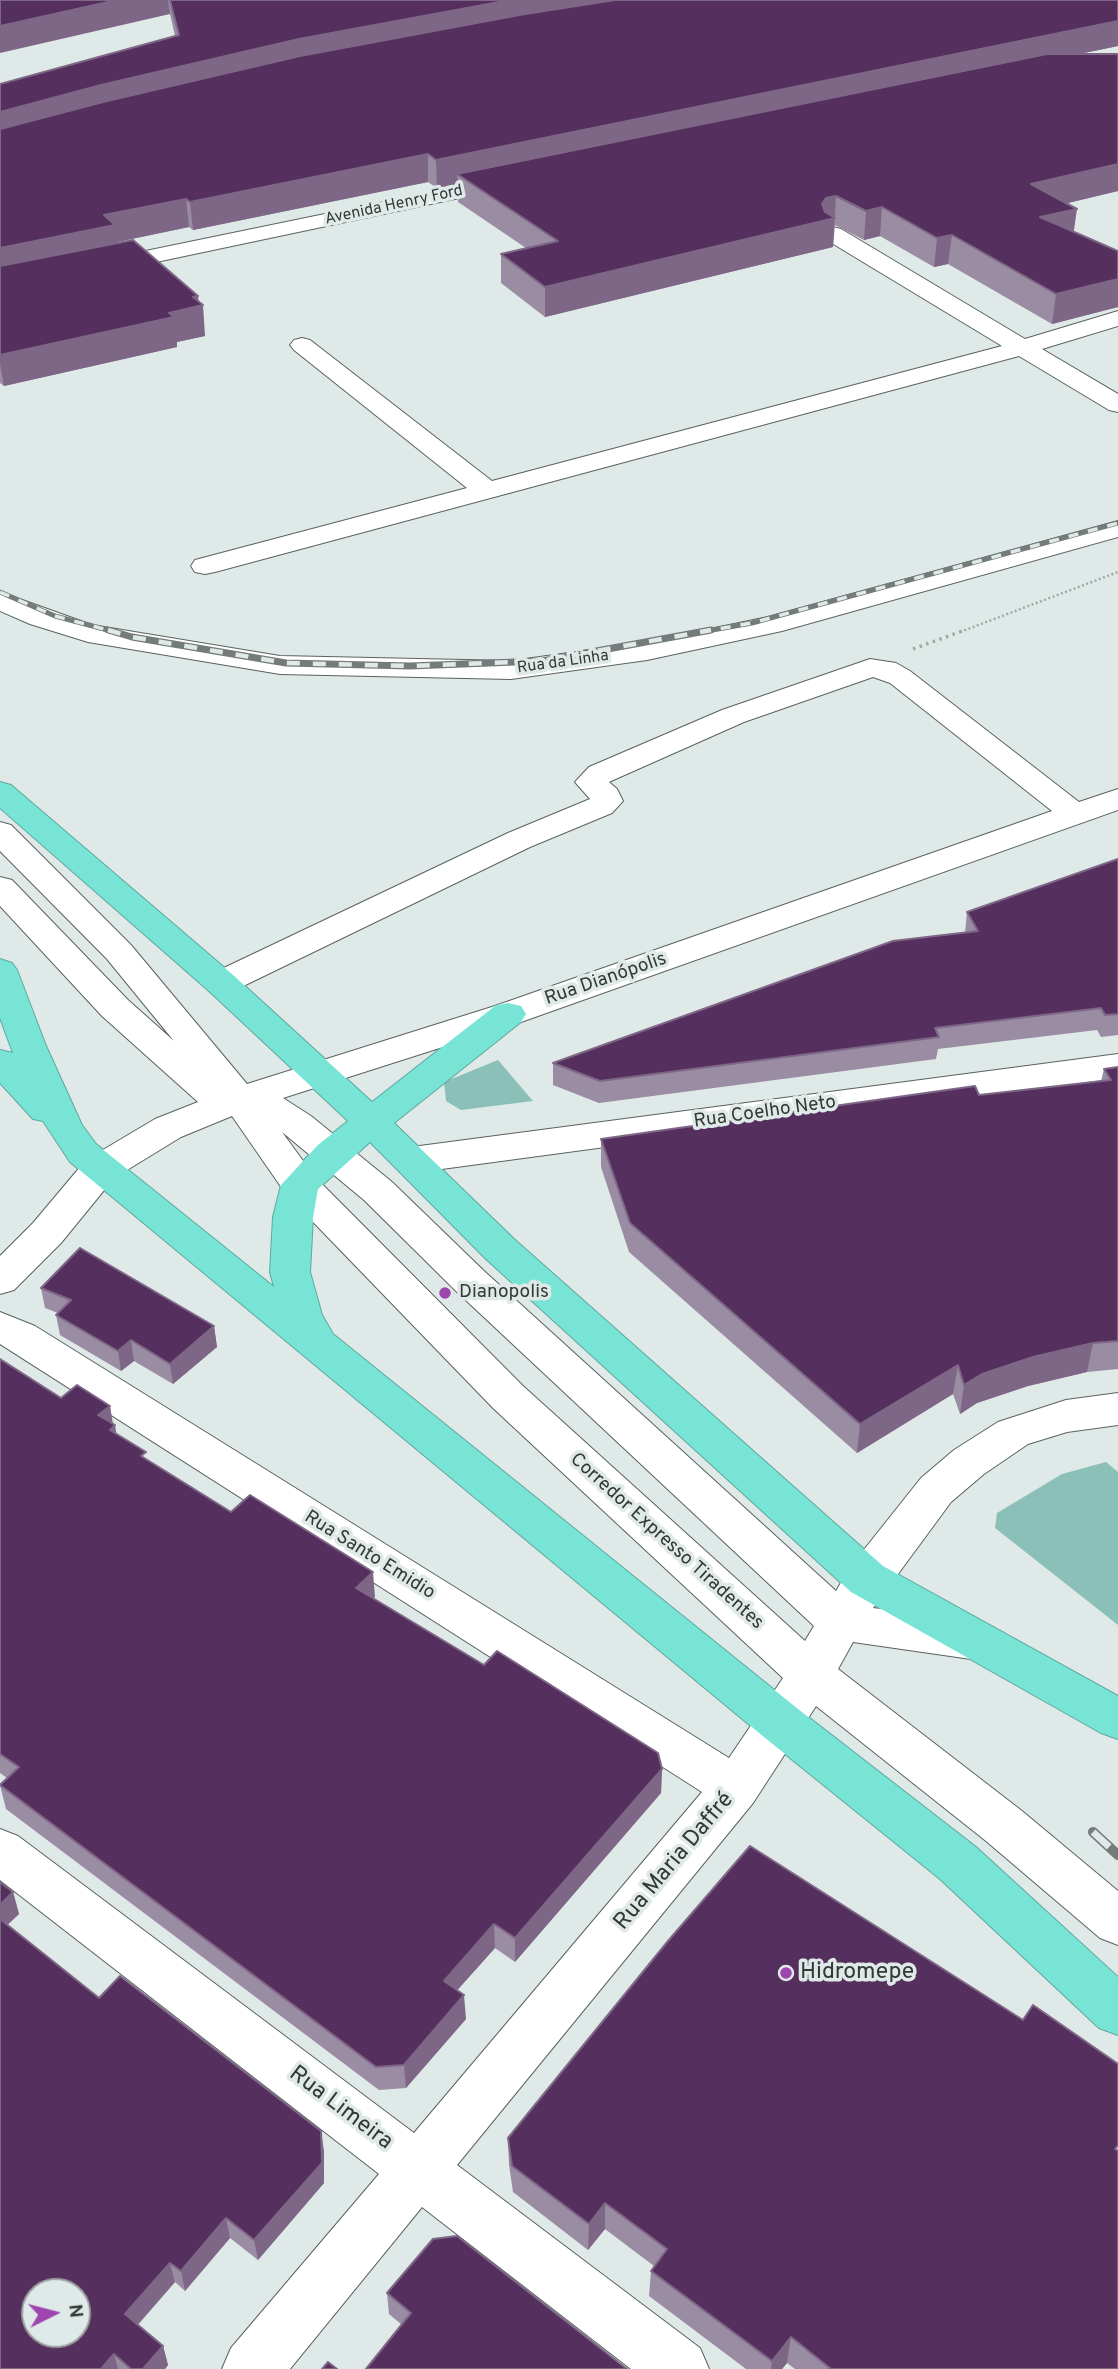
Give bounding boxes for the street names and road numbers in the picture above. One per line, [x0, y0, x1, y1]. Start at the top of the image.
street label: Avenida Henry Ford [323, 182, 465, 230]
street label: Rua da Linha [516, 647, 610, 679]
street label: Rua Dianópolis [542, 948, 670, 1012]
street label: Rua Coelho Neto [692, 1092, 838, 1134]
street label: Corredor Expresso Tiradentes [564, 1449, 768, 1635]
street label: Rua Santo Emidio [299, 1507, 439, 1605]
street label: Rua Maria Daffré [609, 1787, 741, 1937]
street label: Rua Limeira [283, 2061, 397, 2157]

